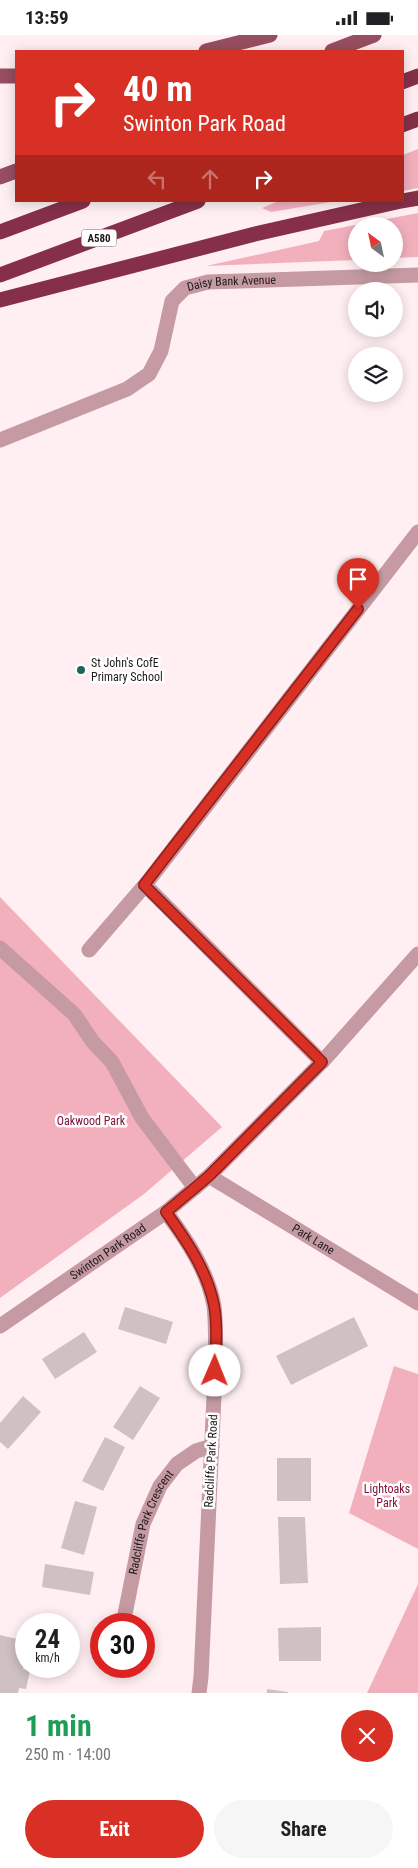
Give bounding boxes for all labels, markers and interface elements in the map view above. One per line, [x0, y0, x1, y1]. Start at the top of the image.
text: 13:59 [25, 6, 69, 29]
text: 40 m [123, 69, 192, 110]
icon: right [40, 70, 105, 135]
text: Swinton Park Road [123, 111, 286, 136]
icon: left [143, 165, 171, 193]
icon: ahead [196, 165, 224, 193]
icon: right [249, 165, 277, 193]
north arrow [348, 217, 402, 273]
map controls [348, 217, 403, 402]
road number: A580 [82, 229, 116, 247]
street label: Daisy Bank Avenue [185, 273, 277, 294]
button: sound [348, 282, 403, 337]
button: layers [348, 347, 403, 402]
pin [337, 558, 379, 609]
icon: arrive [344, 565, 372, 593]
place label: St John's CofE Primary School [91, 656, 163, 684]
marker: St John's CofE Primary School [75, 664, 87, 676]
park label: Oakwood Park [57, 1114, 126, 1128]
street label: Swinton Park Road [67, 1221, 149, 1283]
street label: Park Lane [290, 1221, 337, 1258]
position arrow [188, 1344, 240, 1396]
street label: Radcliffe Park Road [202, 1414, 220, 1508]
street label: Radcliffe Park Crescent [126, 1467, 177, 1576]
park label: Lightoaks Park [364, 1482, 410, 1510]
speed limit sign: 30 [90, 1613, 155, 1678]
text: 24 [35, 1625, 60, 1654]
text: km/h [35, 1651, 60, 1665]
text: 1 min [25, 1708, 92, 1743]
button: close [341, 1710, 393, 1762]
text: 250 m · 14:00 [25, 1745, 111, 1764]
button: Exit [25, 1800, 204, 1858]
button: Share [214, 1800, 393, 1858]

